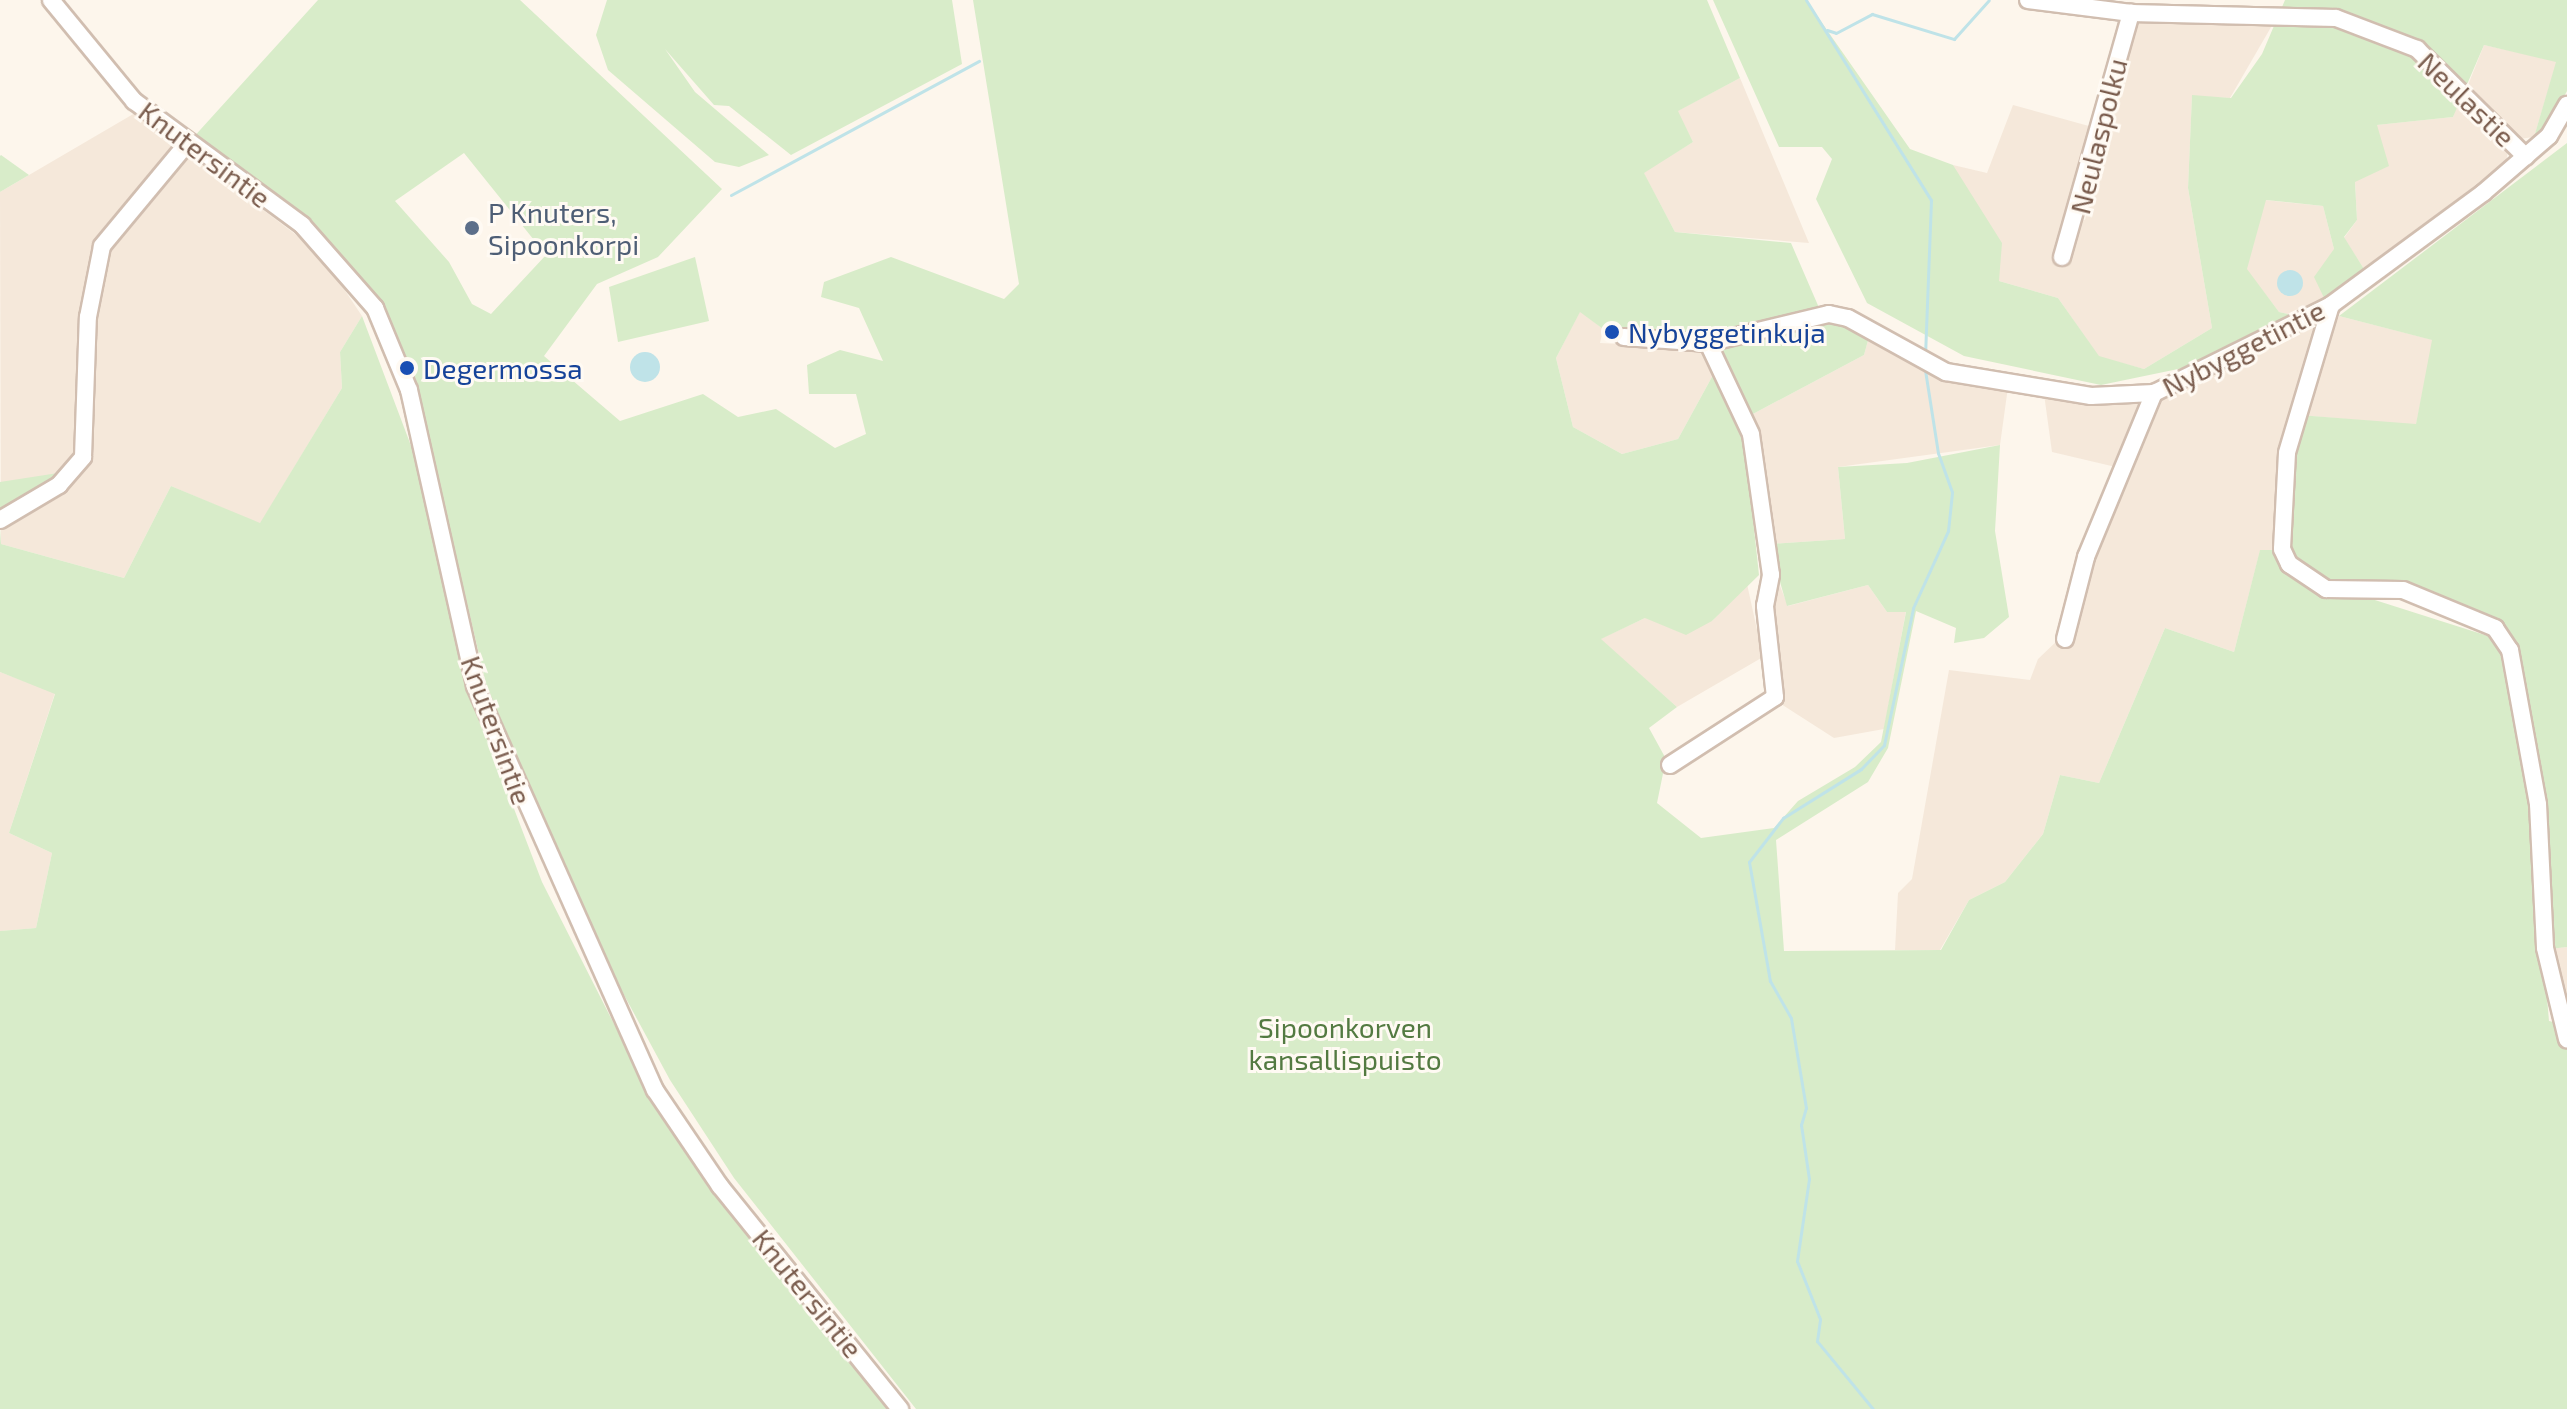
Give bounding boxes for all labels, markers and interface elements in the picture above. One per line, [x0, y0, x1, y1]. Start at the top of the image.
street label: Neulastie [2412, 45, 2522, 153]
street label: Neulaspolku [2062, 55, 2134, 217]
street label: Knutersintie [133, 94, 277, 214]
place label: P Knuters, Sipoonkorpi [488, 195, 639, 261]
marker: P Knuters, Sipoonkorpi [463, 219, 481, 237]
street label: Nybyggetintie [2156, 293, 2330, 403]
place label: Nybyggetinkuja [1628, 315, 1826, 349]
marker: Nybyggetinkuja [1603, 323, 1621, 341]
place label: Degermossa [423, 351, 583, 385]
marker: Degermossa [398, 359, 416, 377]
street label: Knutersintie [455, 651, 539, 809]
park label: Sipoonkorven kansallispuisto [1248, 1010, 1442, 1076]
street label: Knutersintie [746, 1222, 870, 1364]

